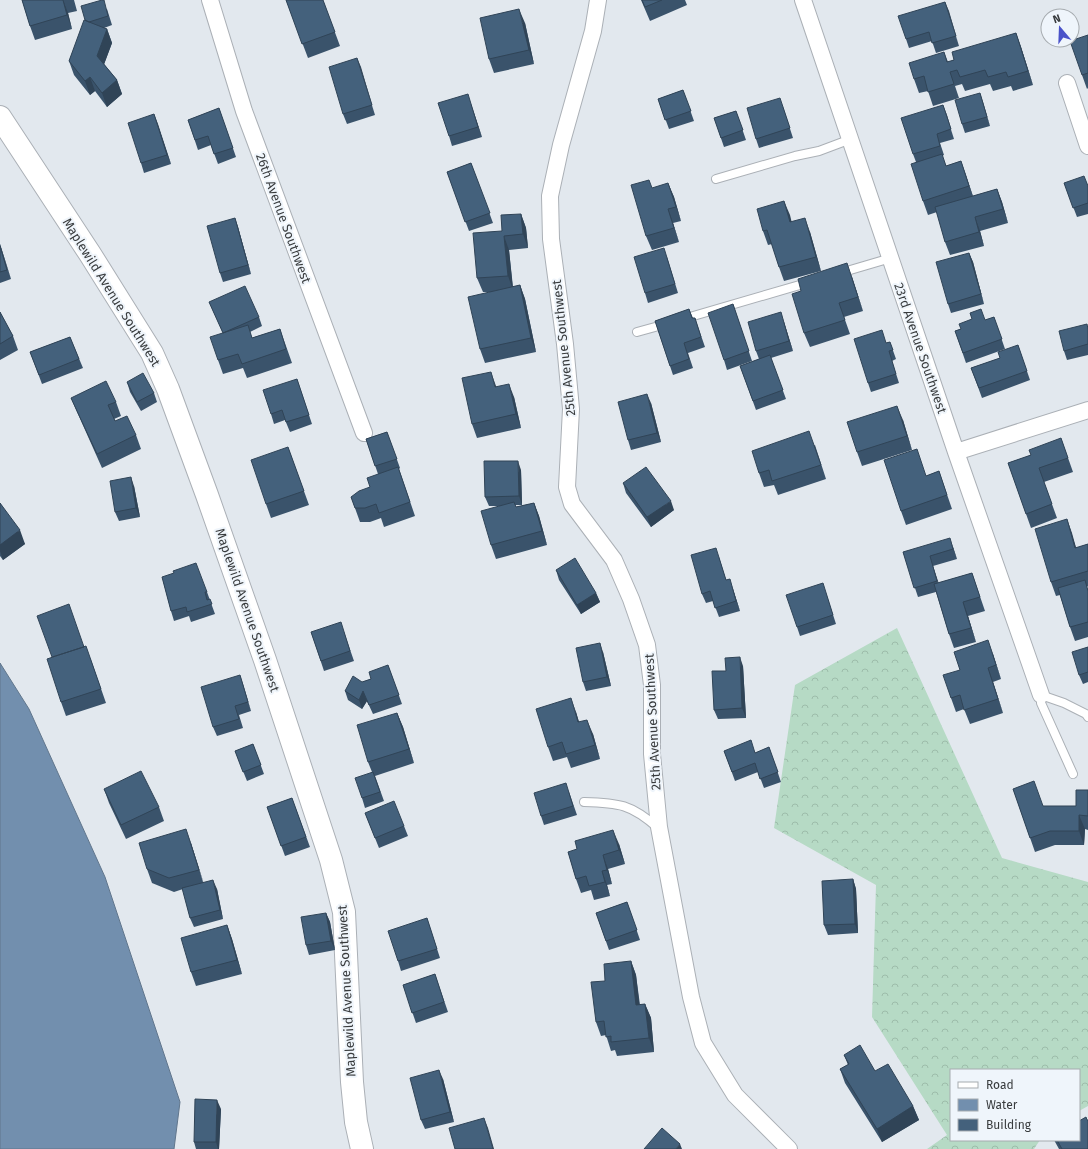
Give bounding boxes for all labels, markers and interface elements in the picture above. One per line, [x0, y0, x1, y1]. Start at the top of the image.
north arrow [1040, 8, 1080, 48]
text: N [1051, 12, 1062, 26]
street label: 26th Avenue Southwest [253, 151, 314, 286]
street label: Maplewild Avenue Southwest [60, 215, 164, 369]
street label: 25th Avenue Southwest [549, 279, 578, 417]
street label: 23rd Avenue Southwest [891, 281, 950, 416]
street label: Maplewild Avenue Southwest [212, 526, 283, 694]
street label: 25th Avenue Southwest [641, 653, 664, 791]
street label: Maplewild Avenue Southwest [334, 904, 358, 1077]
legend [950, 1069, 1080, 1141]
text: Road [986, 1078, 1014, 1092]
text: Water [986, 1098, 1018, 1112]
text: Building [986, 1118, 1032, 1132]

